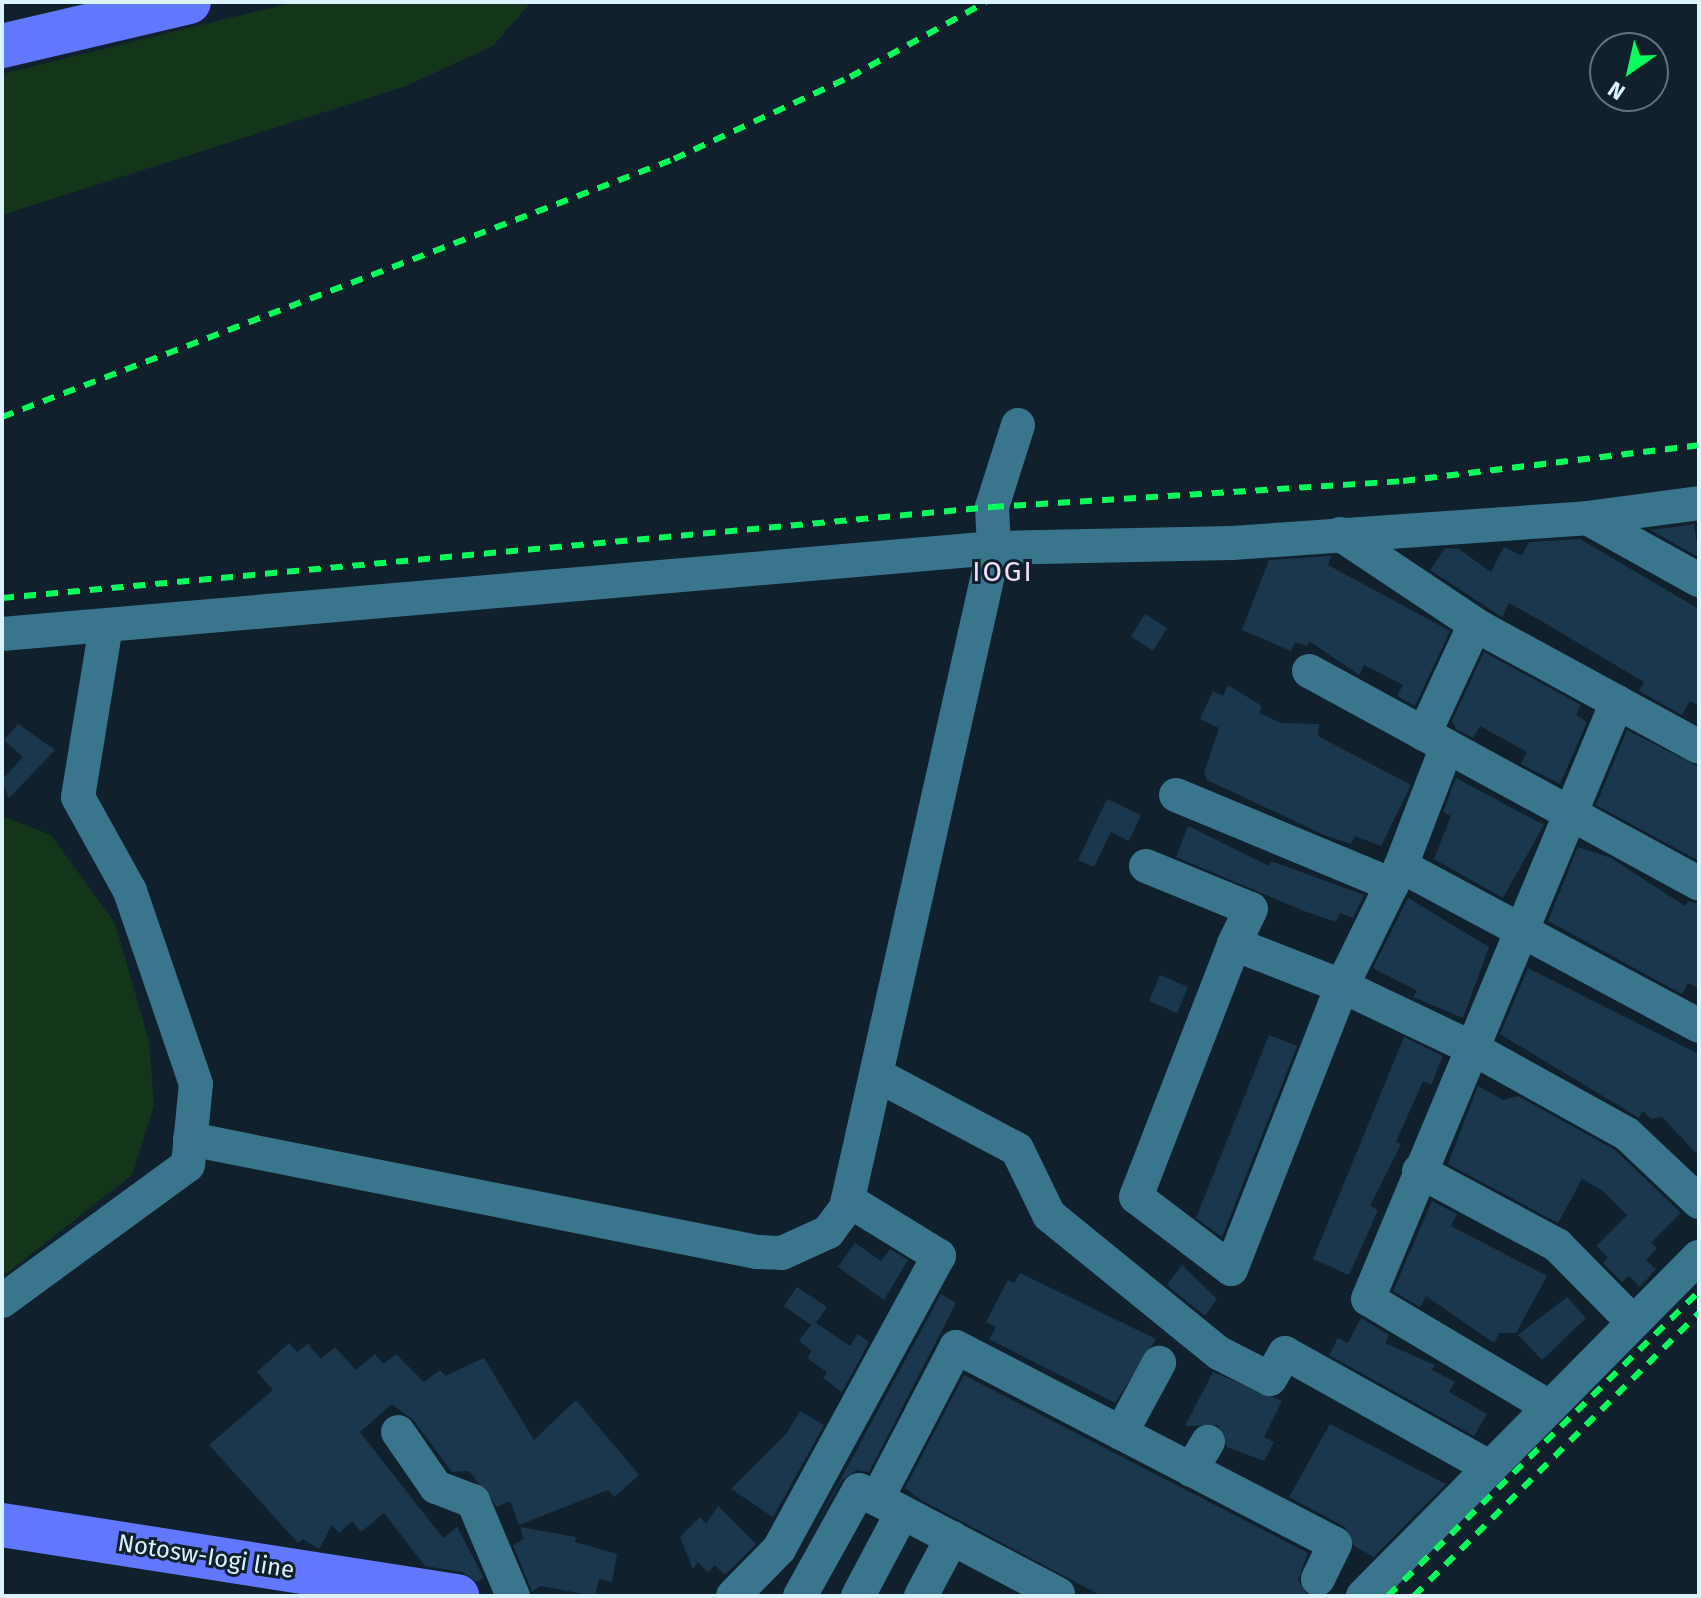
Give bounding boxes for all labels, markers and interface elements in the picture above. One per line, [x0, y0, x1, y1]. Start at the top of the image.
north arrow [1589, 32, 1669, 112]
text: N [1603, 75, 1630, 106]
district label: IOGI [972, 555, 1034, 589]
street label: Notosw-Iogi line [116, 1529, 296, 1585]

